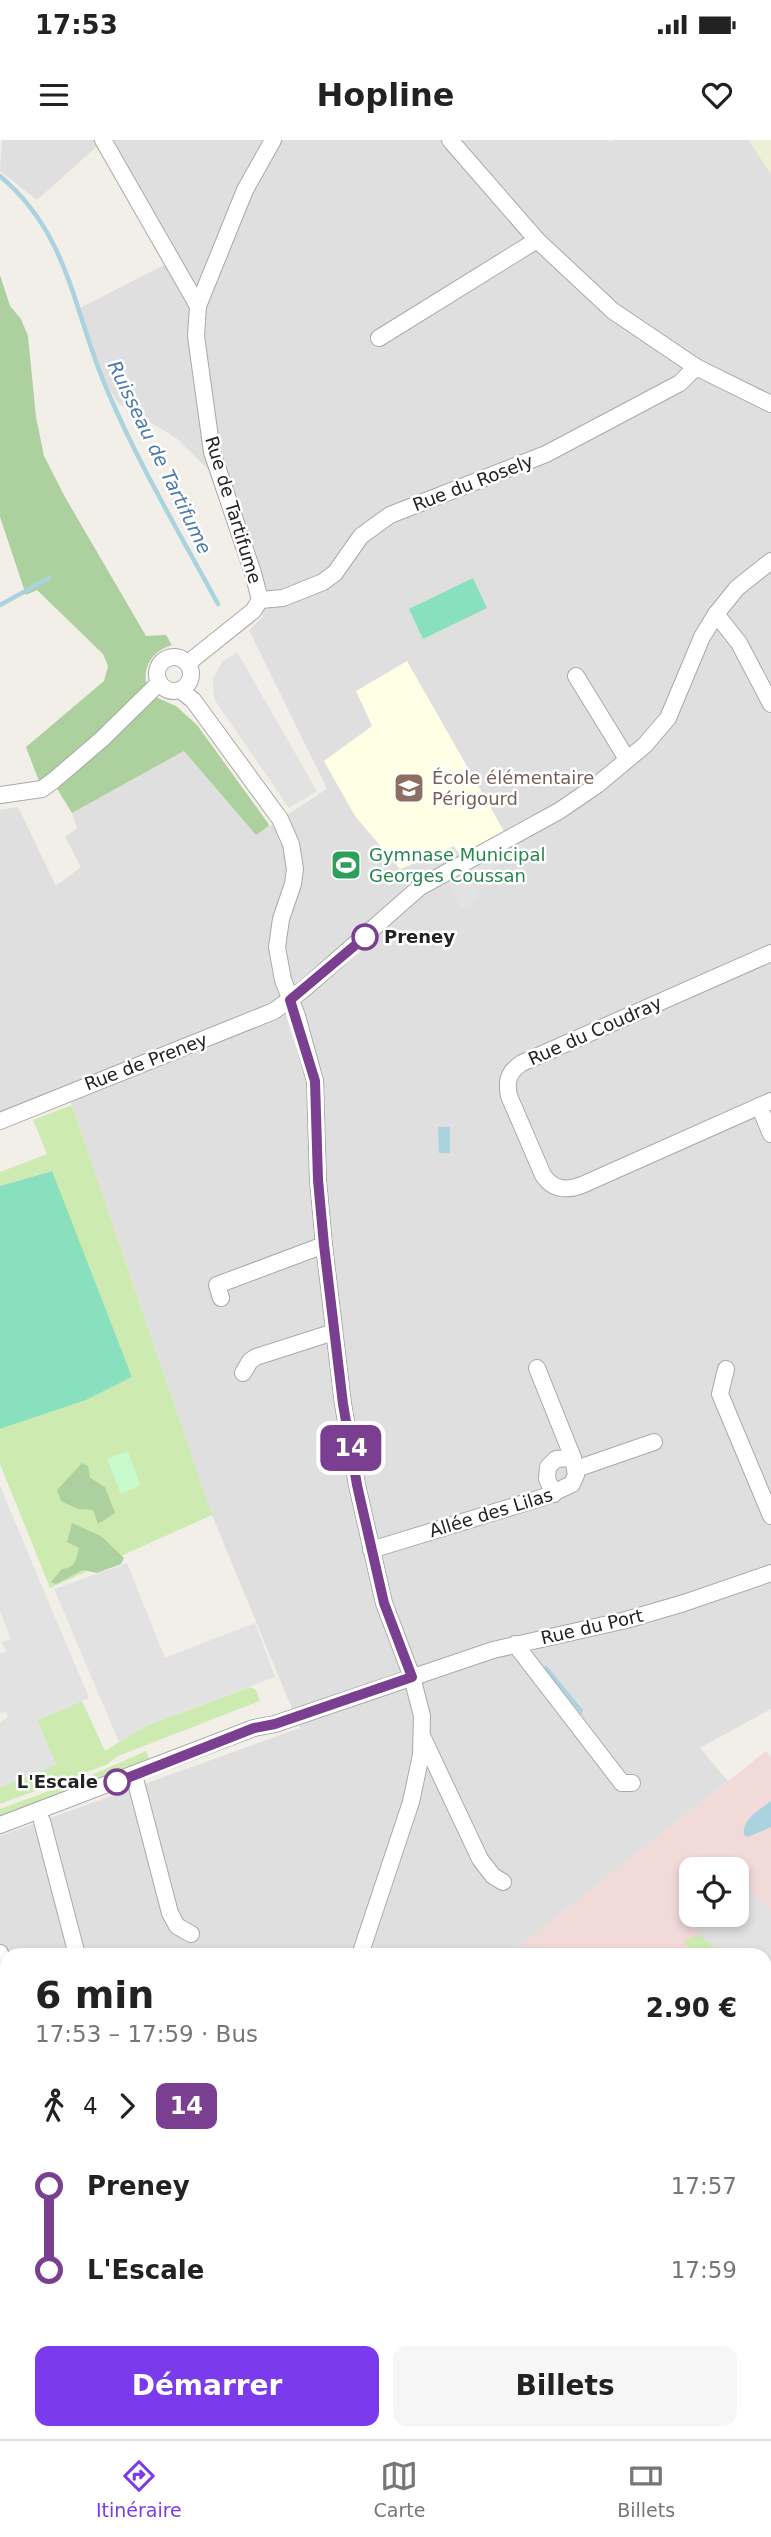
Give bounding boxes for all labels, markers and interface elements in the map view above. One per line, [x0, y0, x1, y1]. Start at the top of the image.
text: 17:53 [35, 10, 118, 40]
icon: menu [35, 76, 73, 114]
text: Hopline [316, 76, 455, 114]
icon: heart [698, 76, 736, 114]
water label: Ruisseau de Tartifume [104, 357, 216, 557]
street label: Rue de Tartifume [201, 434, 266, 586]
street label: Rue du Rosely [410, 450, 536, 515]
place label: École élémentaire Périgourd [432, 767, 594, 809]
school or university icon: École élémentaire Périgourd [392, 771, 426, 805]
place label: Gymnase Municipal Georges Coussan [369, 844, 545, 886]
sports icon: Gymnase Municipal Georges Coussan [329, 848, 363, 882]
marker: Preney [352, 924, 378, 950]
place label: Preney [384, 926, 455, 947]
street label: Rue du Coudray [525, 992, 665, 1069]
street label: Rue de Preney [81, 1028, 211, 1095]
line badge: 14 [320, 1425, 382, 1471]
text: 14 [334, 1434, 368, 1462]
street label: Allée des Lilas [426, 1484, 555, 1541]
street label: Rue du Port [539, 1605, 645, 1648]
marker: L'Escale [104, 1769, 130, 1795]
place label: L'Escale [17, 1771, 98, 1792]
map controls [679, 1857, 749, 1927]
button: locate [679, 1857, 749, 1927]
text: 6 min [35, 1973, 154, 2017]
text: 2.90 € [646, 1993, 737, 2023]
text: 17:53 – 17:59 · Bus [35, 2021, 258, 2047]
icon: walk [35, 2087, 73, 2125]
icon: forward [108, 2087, 146, 2125]
text: 14 [170, 2092, 203, 2120]
text: 4 [83, 2093, 98, 2119]
text: Preney [87, 2171, 190, 2201]
text: 17:57 [671, 2173, 737, 2199]
text: L'Escale [87, 2255, 204, 2285]
text: 17:59 [671, 2257, 737, 2283]
button: Démarrer [35, 2346, 379, 2426]
button: Billets [393, 2346, 737, 2426]
tab: Itinéraire [96, 2457, 182, 2521]
tab: Carte [374, 2457, 425, 2521]
tab: Billets [617, 2457, 675, 2521]

